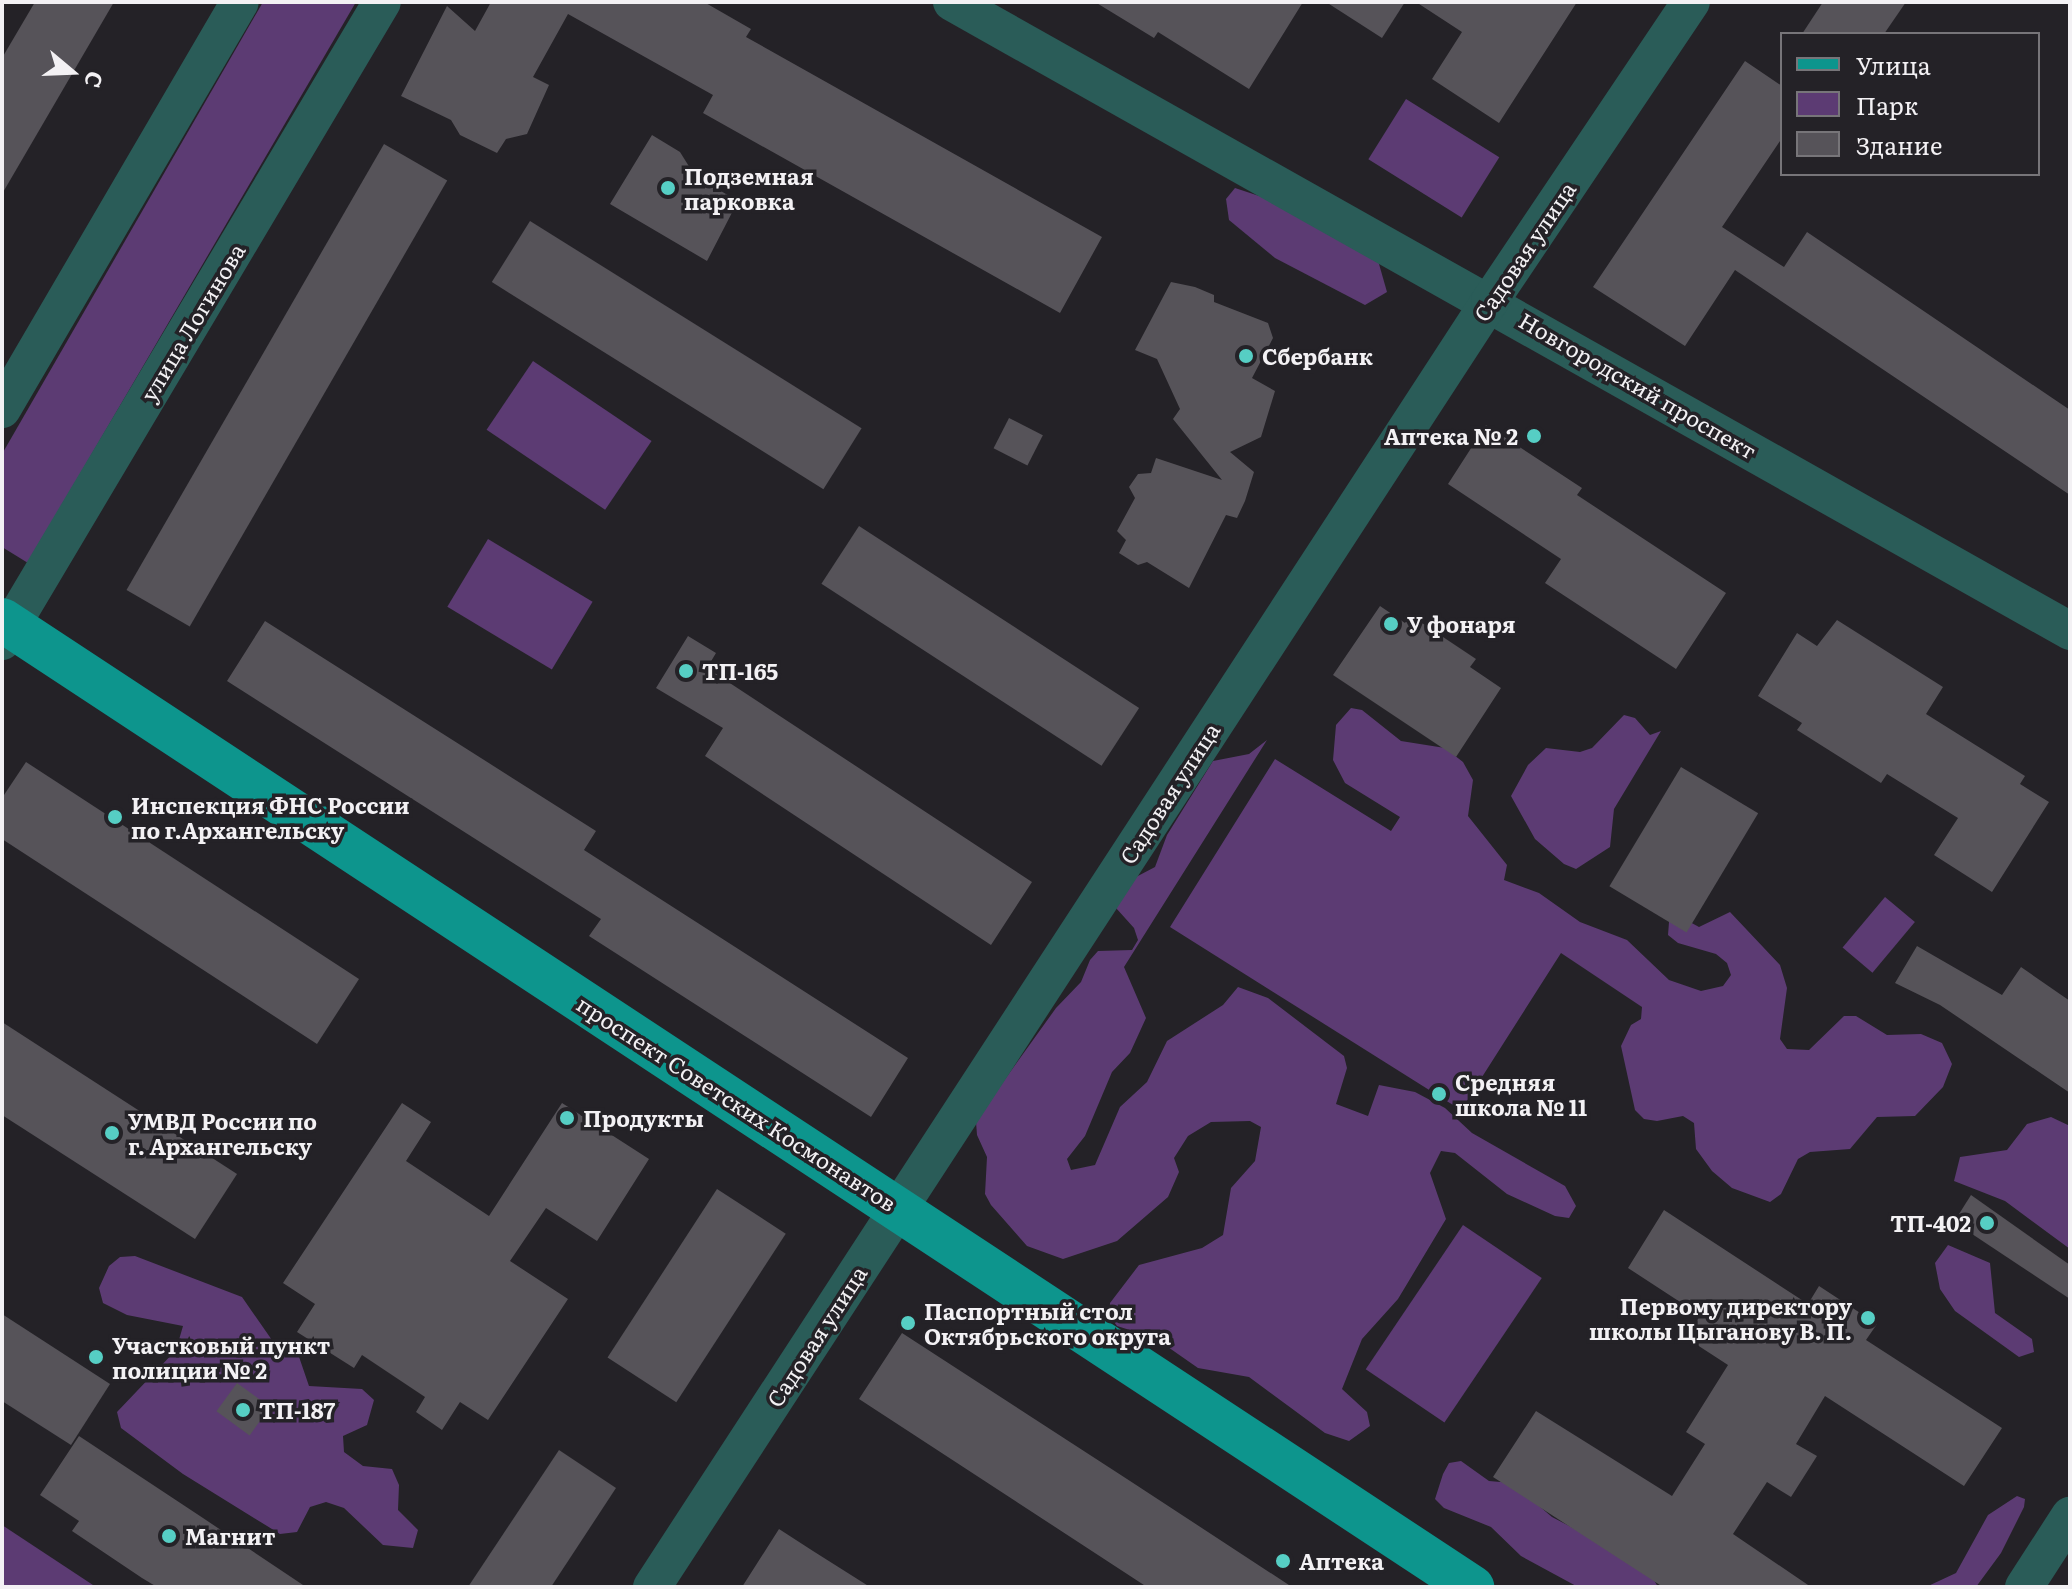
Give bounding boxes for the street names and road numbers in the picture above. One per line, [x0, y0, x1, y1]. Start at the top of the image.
street label: Садовая улица [1468, 176, 1580, 326]
street label: улица Логинова [134, 238, 250, 406]
street label: Новгородский проспект [1515, 306, 1761, 464]
street label: Садовая улица [1114, 718, 1224, 868]
street label: проспект Советских Космонавтов [572, 990, 902, 1216]
street label: Садовая улица [761, 1261, 871, 1411]

